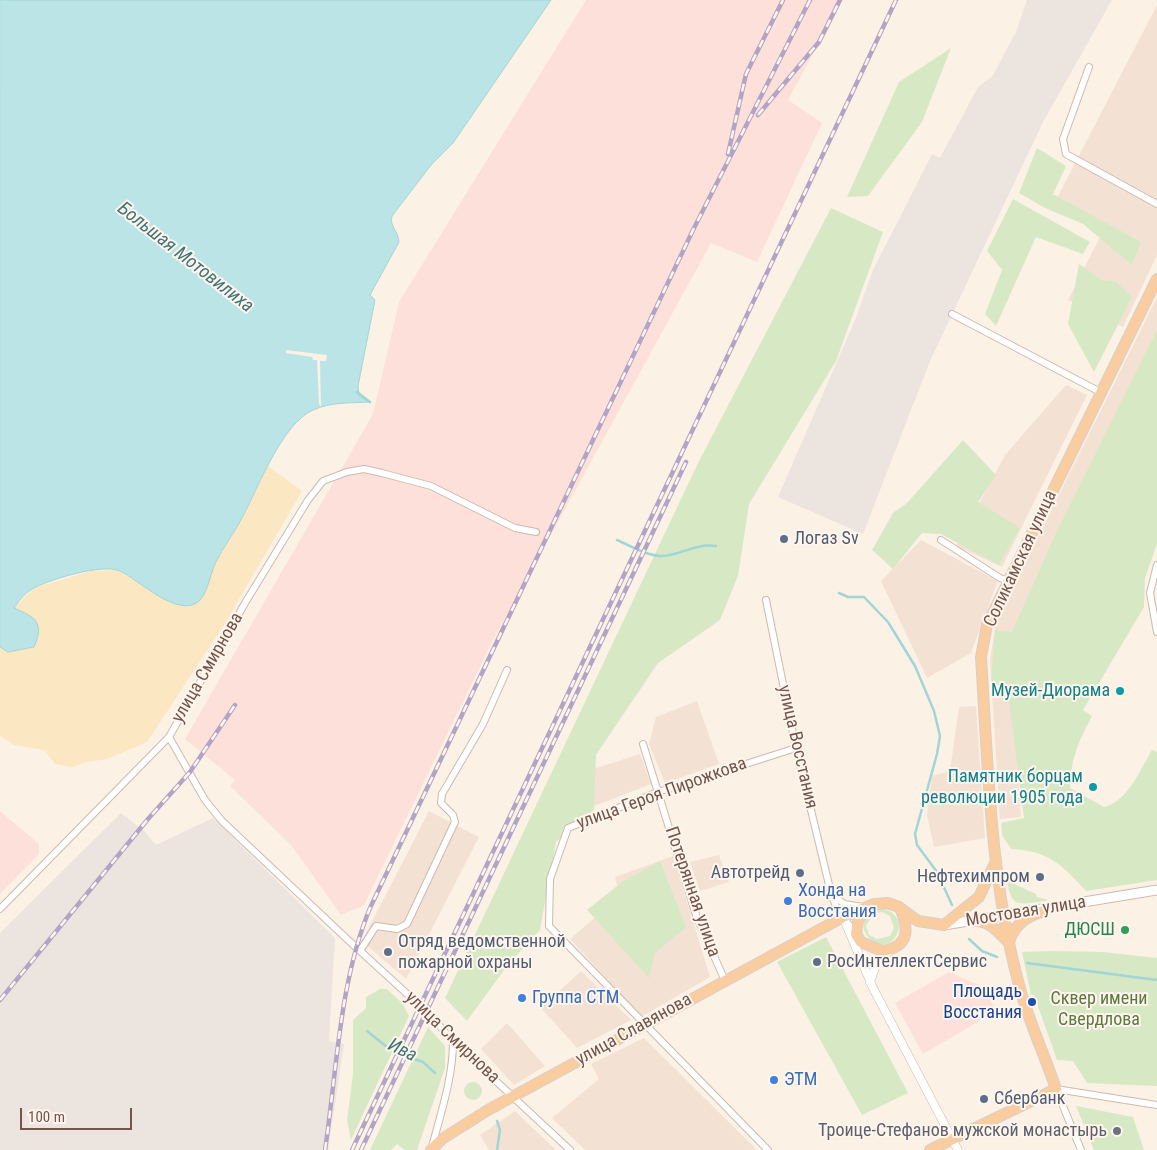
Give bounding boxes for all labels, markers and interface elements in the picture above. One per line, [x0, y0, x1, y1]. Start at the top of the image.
water label: Большая Мотовилиха [112, 198, 258, 318]
street label: Соликамская улица [980, 487, 1062, 631]
place label: Логаз Sv [794, 528, 859, 550]
marker: Логаз Sv [778, 533, 790, 545]
street label: улица Смирнова [168, 609, 248, 727]
place label: Музей-Диорама [991, 680, 1110, 702]
street label: улица Восстания [772, 683, 822, 811]
marker: Музей-Диорама [1114, 685, 1126, 697]
street label: улица Героя Пирожкова [574, 753, 750, 835]
place label: Памятник борцам революции 1905 года [921, 766, 1083, 809]
marker: Памятник борцам революции 1905 года [1087, 781, 1099, 793]
street label: Потерянная улица [660, 824, 724, 960]
place label: Автотрейд [711, 862, 790, 884]
place label: Нефтехимпром [917, 866, 1030, 888]
marker: Автотрейд [794, 867, 806, 879]
marker: Нефтехимпром [1034, 871, 1046, 883]
place label: Хонда на Восстания [798, 880, 877, 922]
street label: Мостовая улица [964, 892, 1088, 932]
marker: Хонда на Восстания [782, 895, 794, 907]
place label: ДЮСШ [1064, 919, 1115, 941]
marker: ДЮСШ [1119, 924, 1131, 936]
place label: Отряд ведомственной пожарной охраны [398, 931, 566, 974]
marker: Отряд ведомственной пожарной охраны [382, 946, 394, 958]
place label: РосИнтеллектСервис [827, 951, 987, 973]
marker: РосИнтеллектСервис [811, 956, 823, 968]
place label: Площадь Восстания [943, 981, 1022, 1024]
street label: улица Смирнова [400, 987, 504, 1089]
place label: Группа СТМ [532, 987, 619, 1009]
park label: Сквер имени Свердлова [1051, 988, 1147, 1030]
street label: улица Славянова [572, 989, 696, 1071]
marker: Группа СТМ [516, 992, 528, 1004]
marker: Площадь Восстания [1026, 996, 1038, 1008]
water label: Ива [384, 1034, 420, 1068]
place label: ЭТМ [784, 1069, 817, 1091]
marker: ЭТМ [768, 1074, 780, 1086]
place label: Сбербанк [994, 1088, 1065, 1110]
marker: Сбербанк [978, 1093, 990, 1105]
scale bar [22, 1098, 135, 1130]
text: 100 m [28, 1108, 65, 1126]
place label: Троице-Стефанов мужской монастырь [818, 1120, 1107, 1142]
marker: Троице-Стефанов мужской монастырь [1111, 1125, 1123, 1137]

